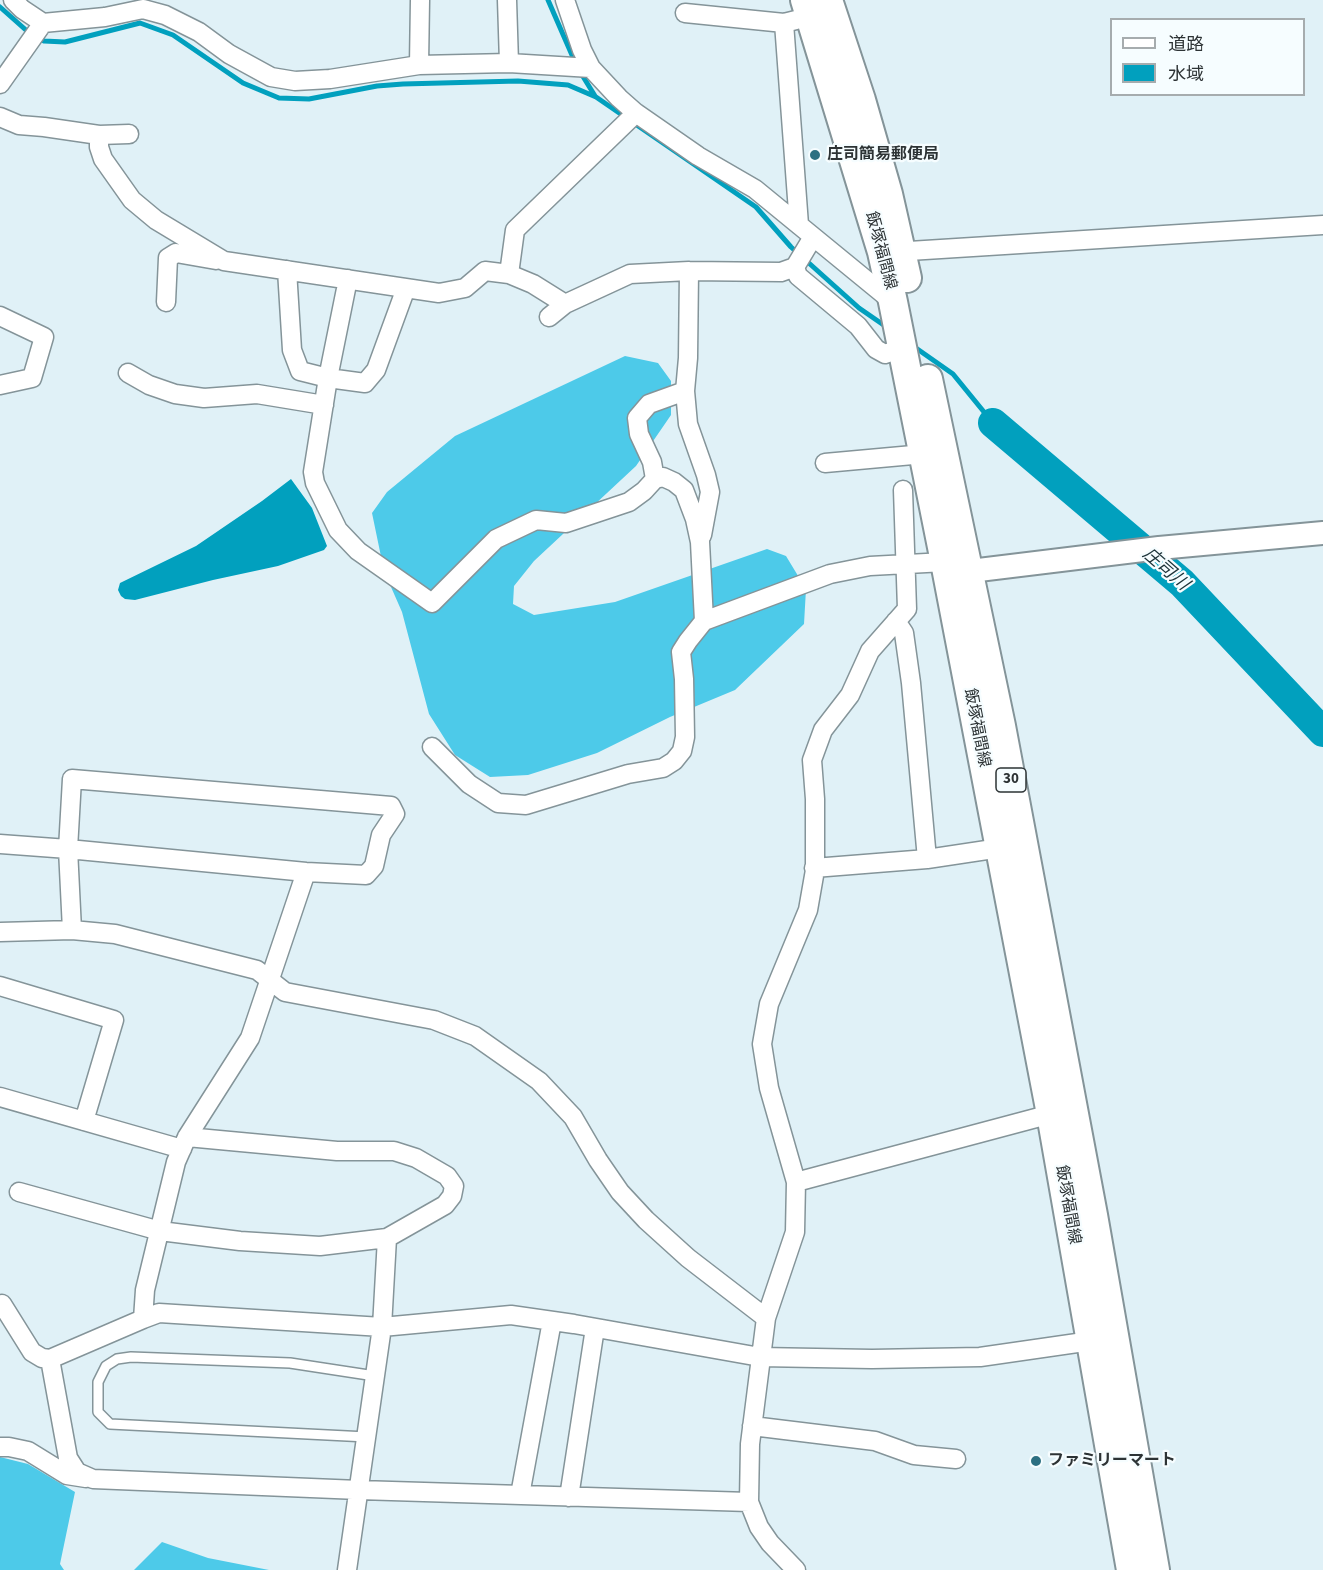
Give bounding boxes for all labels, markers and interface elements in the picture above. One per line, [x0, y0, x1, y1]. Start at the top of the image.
legend [1110, 18, 1305, 96]
text: 道路 [1168, 32, 1204, 57]
text: 水域 [1168, 62, 1204, 87]
place label: 庄司簡易郵便局 [827, 145, 939, 165]
marker: 庄司簡易郵便局 [808, 148, 822, 162]
street label: 飯塚福間線 [860, 210, 900, 292]
water label: 庄司川 [1138, 544, 1192, 596]
street label: 飯塚福間線 [959, 687, 993, 769]
road number: 30 [996, 768, 1026, 792]
street label: 飯塚福間線 [1051, 1164, 1083, 1246]
place label: ファミリーマート [1048, 1451, 1176, 1471]
marker: ファミリーマート [1029, 1454, 1043, 1468]

